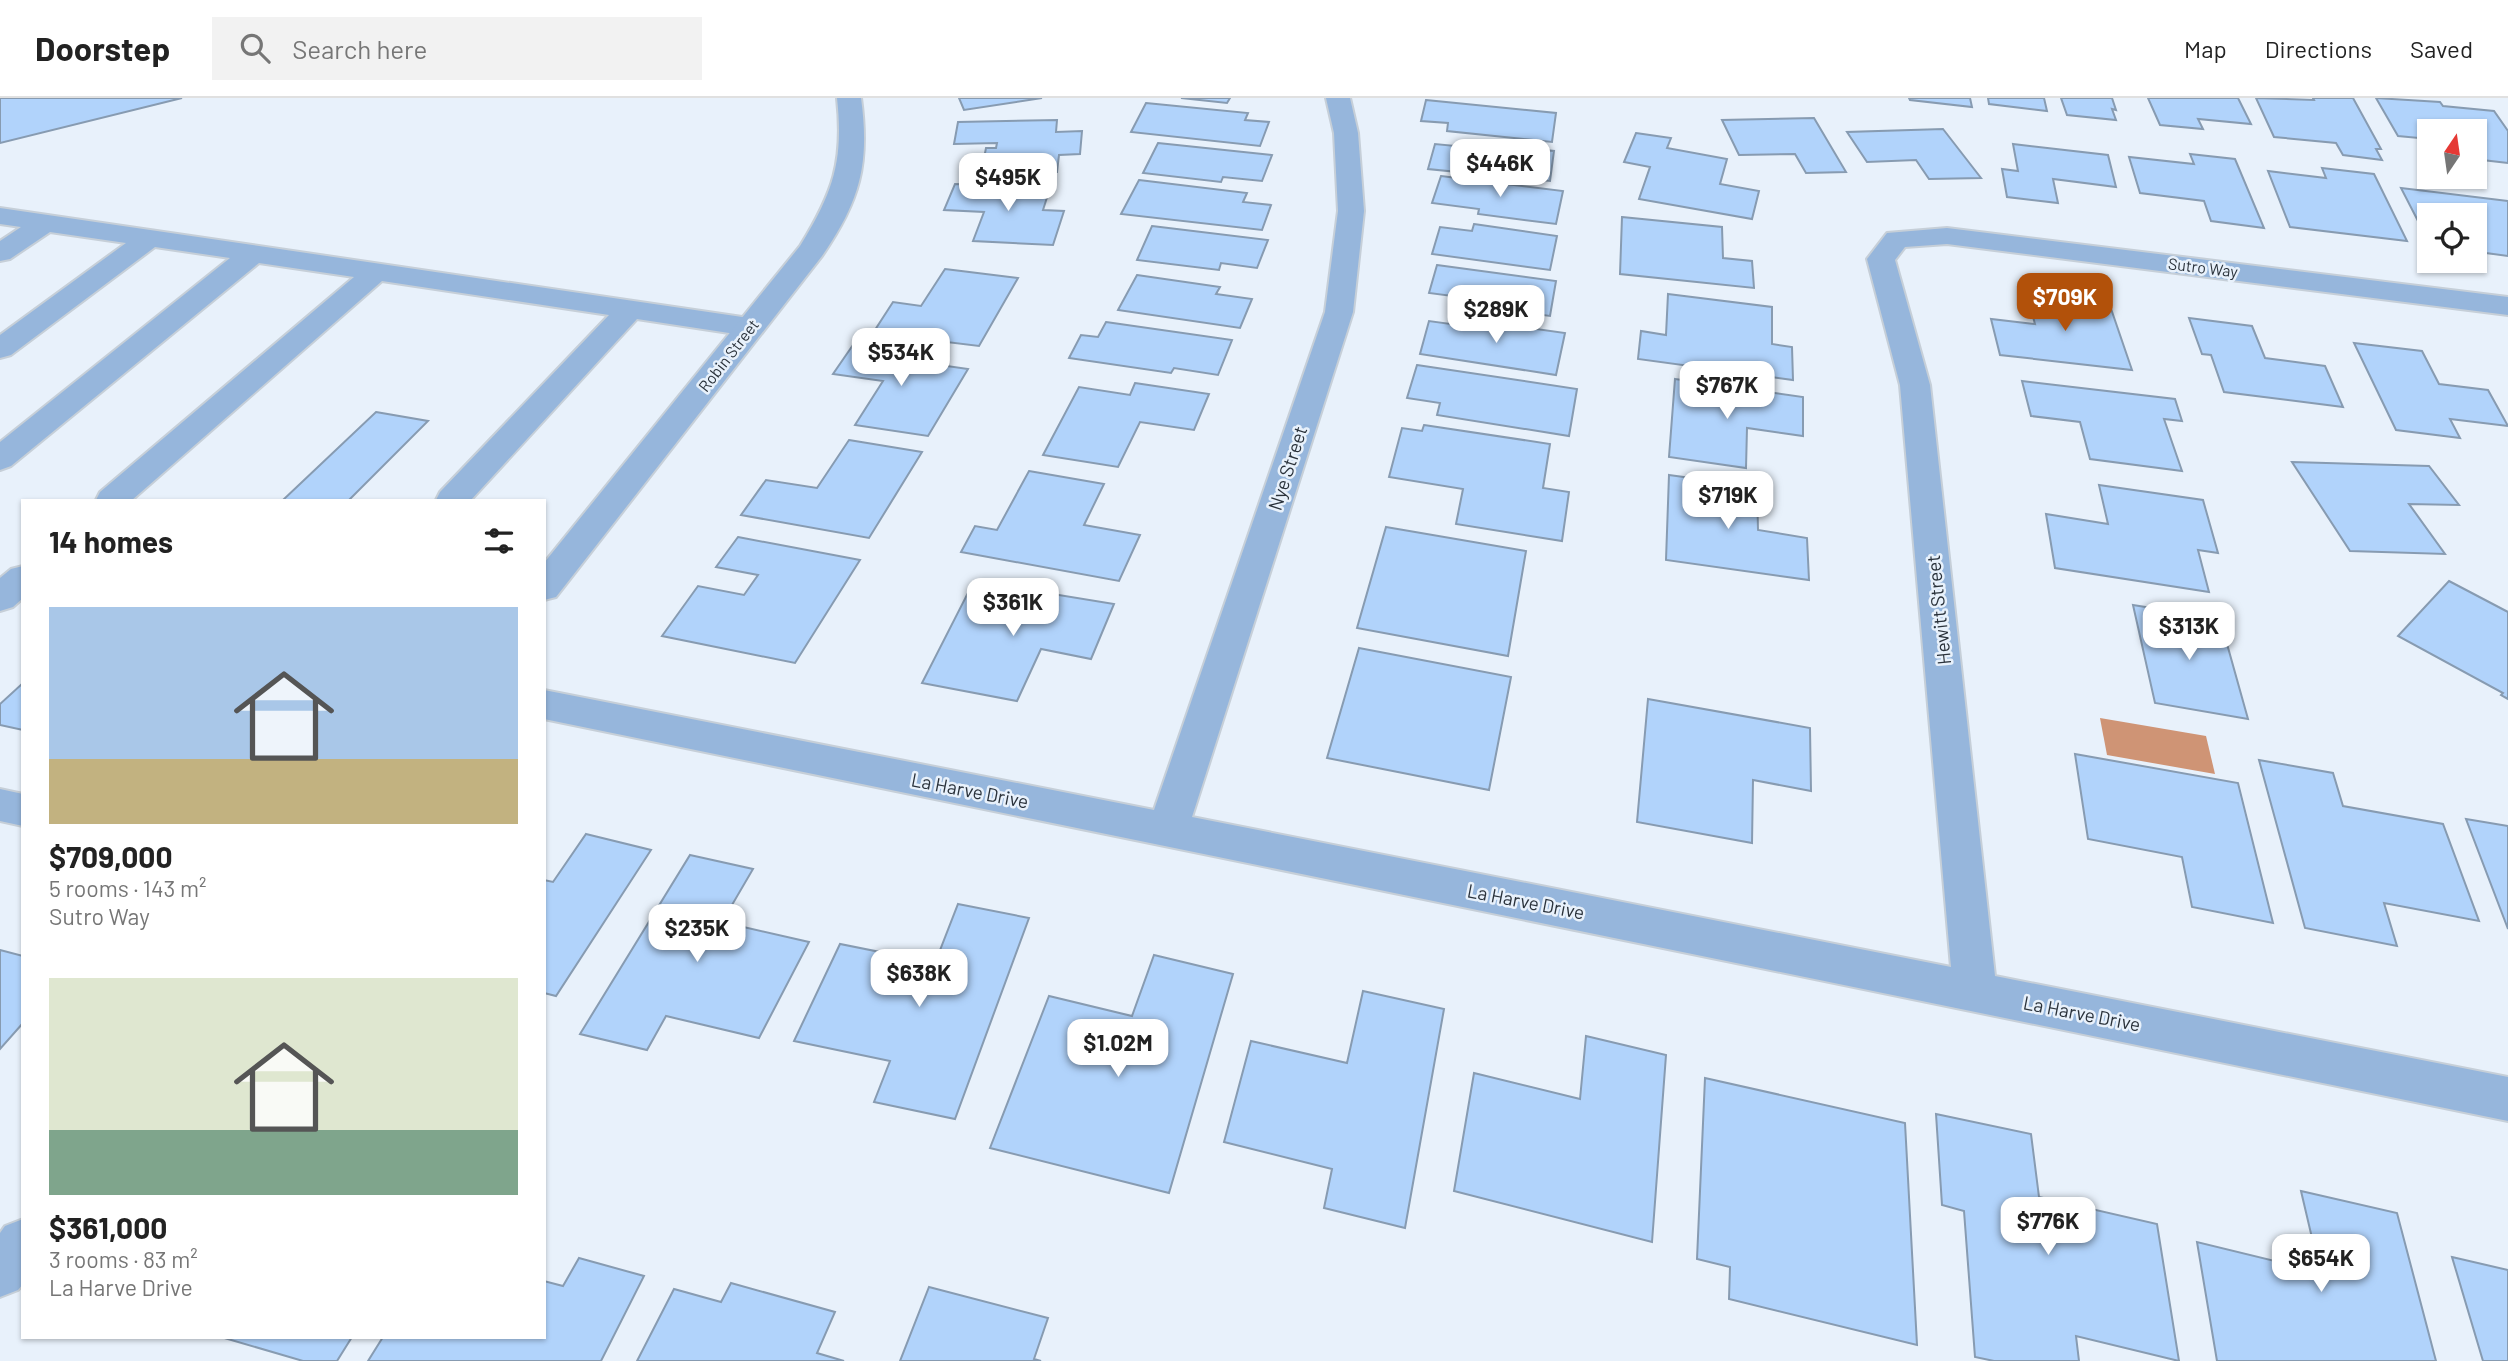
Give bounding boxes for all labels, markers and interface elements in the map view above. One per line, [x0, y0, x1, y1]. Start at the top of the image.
search box [212, 17, 702, 80]
text: Doorstep [35, 28, 170, 68]
icon: search [236, 29, 274, 67]
text: Search here [292, 33, 427, 64]
text: Map [2184, 34, 2227, 63]
text: Directions [2265, 34, 2372, 63]
text: Saved [2410, 34, 2473, 63]
north arrow [2417, 119, 2487, 189]
map controls [2417, 119, 2487, 273]
pin: $446K [1451, 140, 1549, 199]
text: $446K [1466, 148, 1534, 176]
pin: $495K [959, 153, 1057, 213]
text: $495K [975, 162, 1041, 190]
button: locate [2417, 203, 2487, 273]
street label: Sutro Way [2167, 253, 2240, 281]
pin: $709K [2016, 274, 2114, 333]
text: $709K [2033, 282, 2097, 310]
pin: $289K [1447, 286, 1545, 345]
text: $289K [1463, 294, 1529, 322]
street label: Robin Street [694, 315, 762, 395]
pin: $534K [852, 328, 950, 388]
text: $534K [868, 337, 934, 365]
pin: $767K [1678, 362, 1776, 421]
text: $767K [1696, 370, 1758, 398]
street label: Nye Street [1263, 423, 1311, 513]
pin: $719K [1679, 472, 1777, 531]
text: $719K [1698, 480, 1758, 508]
icon: filters [480, 522, 518, 560]
text: 14 homes [49, 523, 173, 559]
street label: Hewitt Street [1921, 554, 1955, 666]
pin: $361K [964, 578, 1062, 638]
text: $361K [983, 587, 1043, 615]
pin: $313K [2140, 602, 2238, 662]
text: $313K [2159, 611, 2219, 639]
icon: home [221, 653, 347, 779]
street label: La Harve Drive [909, 767, 1031, 813]
text: $709,000 [49, 838, 173, 874]
text: 5 rooms · 143 m² [49, 874, 207, 902]
street label: La Harve Drive [1465, 878, 1587, 924]
text: Sutro Way [49, 902, 150, 930]
pin: $235K [648, 904, 746, 964]
text: $235K [665, 913, 729, 941]
pin: $638K [870, 950, 968, 1009]
text: $638K [887, 958, 951, 986]
street label: La Harve Drive [2021, 990, 2143, 1036]
pin: $1.02M [1061, 1020, 1175, 1079]
icon: home [221, 1024, 347, 1150]
text: $1.02M [1083, 1028, 1153, 1056]
pin: $776K [1999, 1198, 2097, 1257]
text: $776K [2017, 1206, 2079, 1234]
text: $361,000 [49, 1209, 167, 1245]
pin: $654K [2272, 1234, 2370, 1294]
text: $654K [2288, 1243, 2354, 1271]
text: 3 rooms · 83 m² [49, 1245, 198, 1273]
text: La Harve Drive [49, 1273, 193, 1301]

